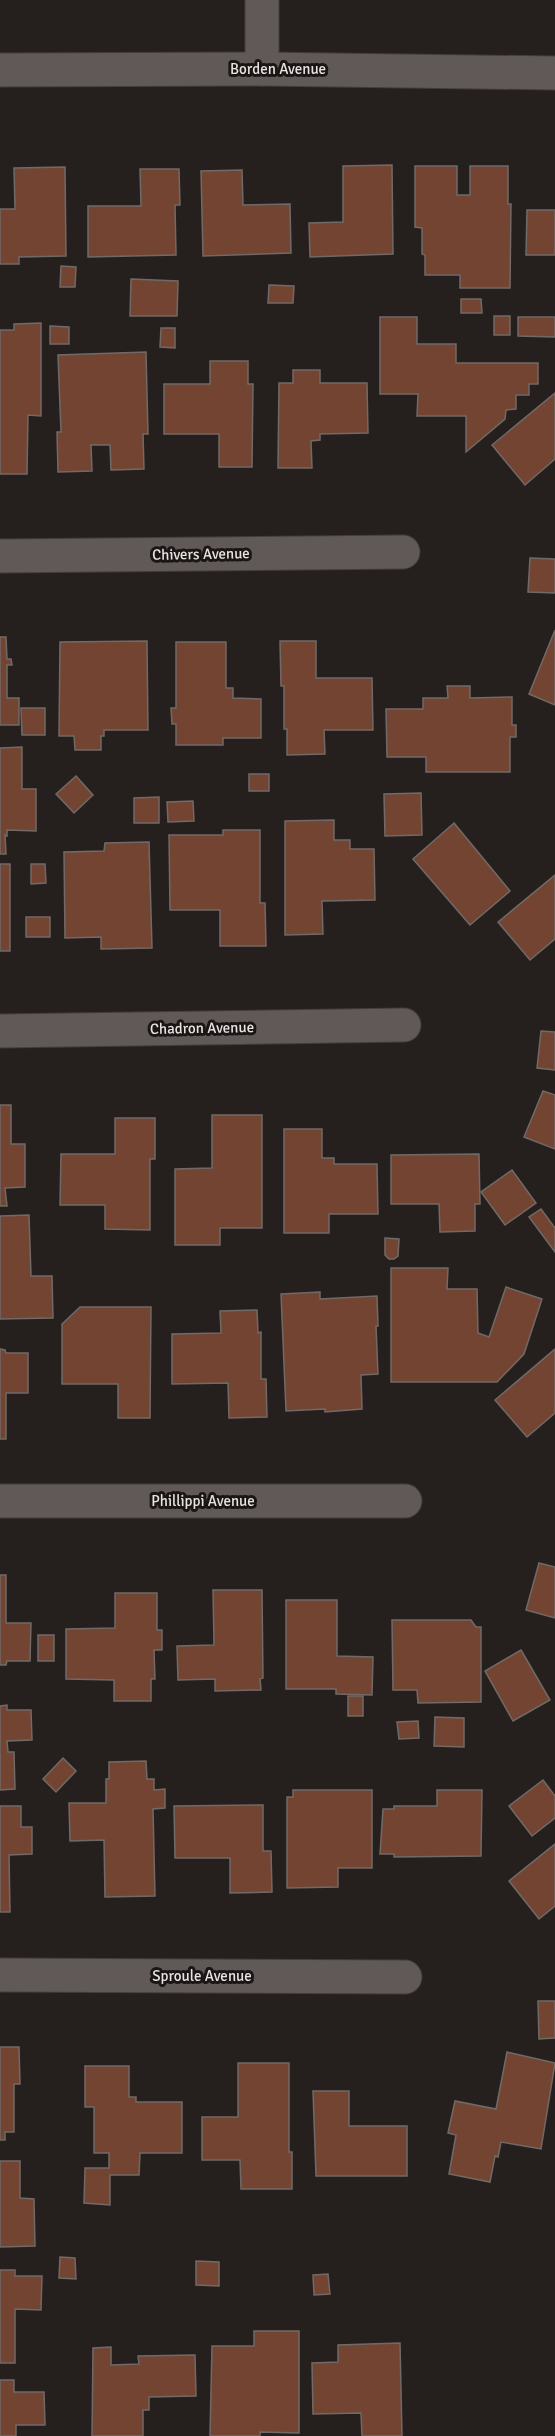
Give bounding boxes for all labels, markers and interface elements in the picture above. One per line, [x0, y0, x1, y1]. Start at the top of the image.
street label: Borden Avenue [230, 60, 326, 78]
street label: Chivers Avenue [152, 544, 250, 564]
street label: Chadron Avenue [150, 1018, 254, 1038]
street label: Phillippi Avenue [151, 1492, 255, 1510]
street label: Sproule Avenue [152, 1967, 252, 1985]

